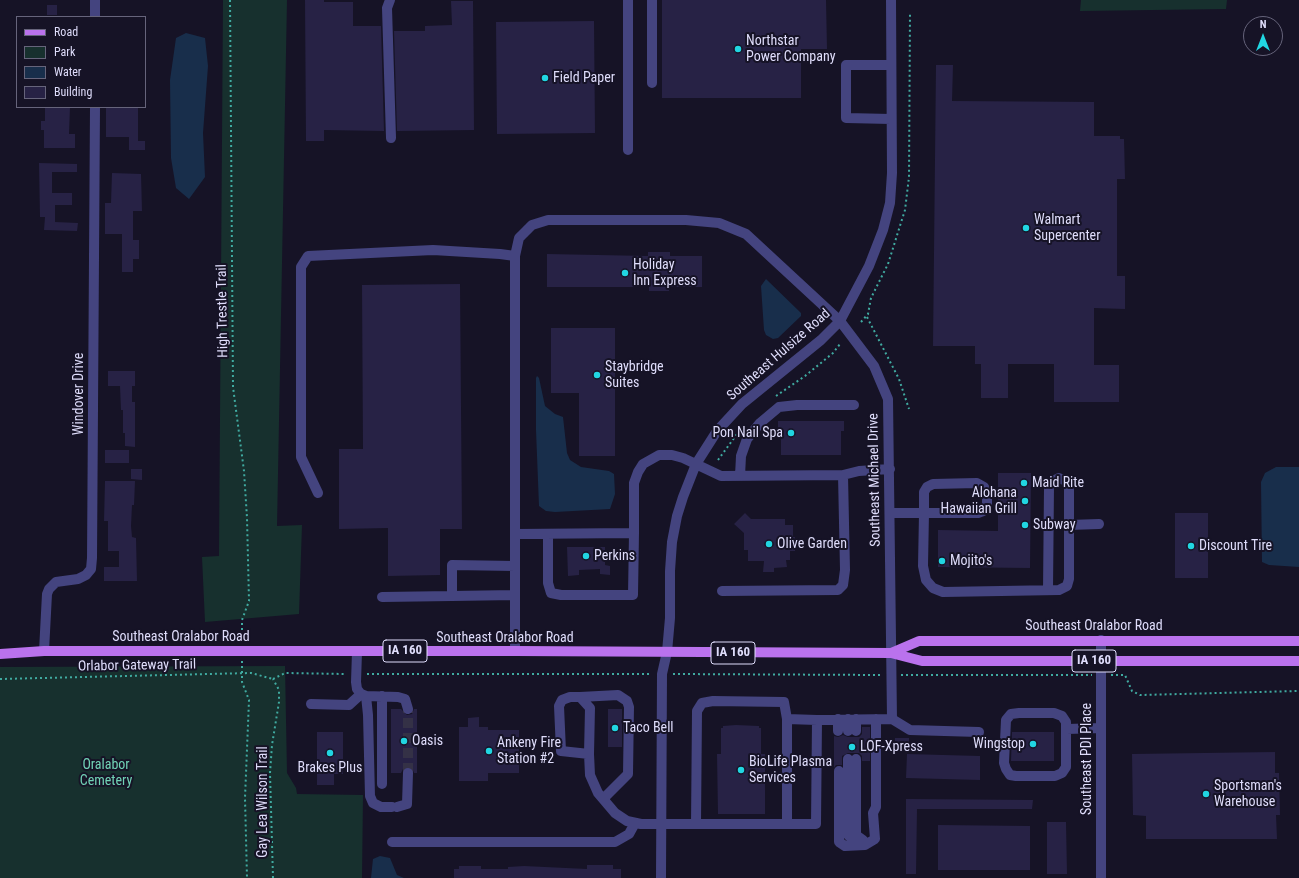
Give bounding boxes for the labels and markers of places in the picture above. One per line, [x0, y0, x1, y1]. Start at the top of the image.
place label: Northstar Power Company [746, 33, 836, 66]
marker: Northstar Power Company [733, 44, 743, 54]
place label: Field Paper [553, 70, 615, 86]
marker: Field Paper [540, 73, 550, 83]
place label: Walmart Supercenter [1034, 212, 1100, 244]
marker: Walmart Supercenter [1021, 223, 1031, 233]
place label: Holiday Inn Express [633, 257, 697, 290]
marker: Holiday Inn Express [620, 268, 630, 278]
place label: Staybridge Suites [605, 359, 664, 392]
marker: Staybridge Suites [592, 370, 602, 380]
place label: Pon Nail Spa [712, 425, 783, 441]
marker: Pon Nail Spa [786, 428, 796, 438]
place label: Maid Rite [1032, 475, 1084, 491]
marker: Maid Rite [1019, 478, 1029, 488]
place label: Alohana Hawaiian Grill [941, 485, 1017, 518]
marker: Alohana Hawaiian Grill [1020, 496, 1030, 506]
place label: Subway [1033, 517, 1075, 533]
marker: Subway [1020, 520, 1030, 530]
place label: Olive Garden [777, 536, 847, 552]
place label: Discount Tire [1199, 538, 1272, 554]
marker: Olive Garden [764, 539, 774, 549]
marker: Discount Tire [1186, 541, 1196, 551]
place label: Perkins [594, 548, 635, 564]
marker: Perkins [581, 551, 591, 561]
place label: Mojito's [950, 553, 992, 569]
marker: Mojito's [937, 556, 947, 566]
place label: Taco Bell [623, 720, 674, 736]
marker: Taco Bell [610, 723, 620, 733]
place label: Oasis [412, 733, 443, 749]
place label: Ankeny Fire Station #2 [497, 735, 561, 768]
marker: Oasis [399, 736, 409, 746]
place label: Wingstop [973, 736, 1025, 752]
place label: LOF-Xpress [860, 739, 923, 755]
marker: Wingstop [1028, 739, 1038, 749]
marker: LOF-Xpress [847, 742, 857, 752]
marker: Ankeny Fire Station #2 [484, 746, 494, 756]
marker: Brakes Plus [325, 748, 335, 758]
place label: BioLife Plasma Services [749, 754, 832, 786]
place label: Brakes Plus [298, 760, 362, 776]
marker: BioLife Plasma Services [736, 765, 746, 775]
place label: Sportsman's Warehouse [1214, 778, 1282, 810]
marker: Sportsman's Warehouse [1201, 789, 1211, 799]

